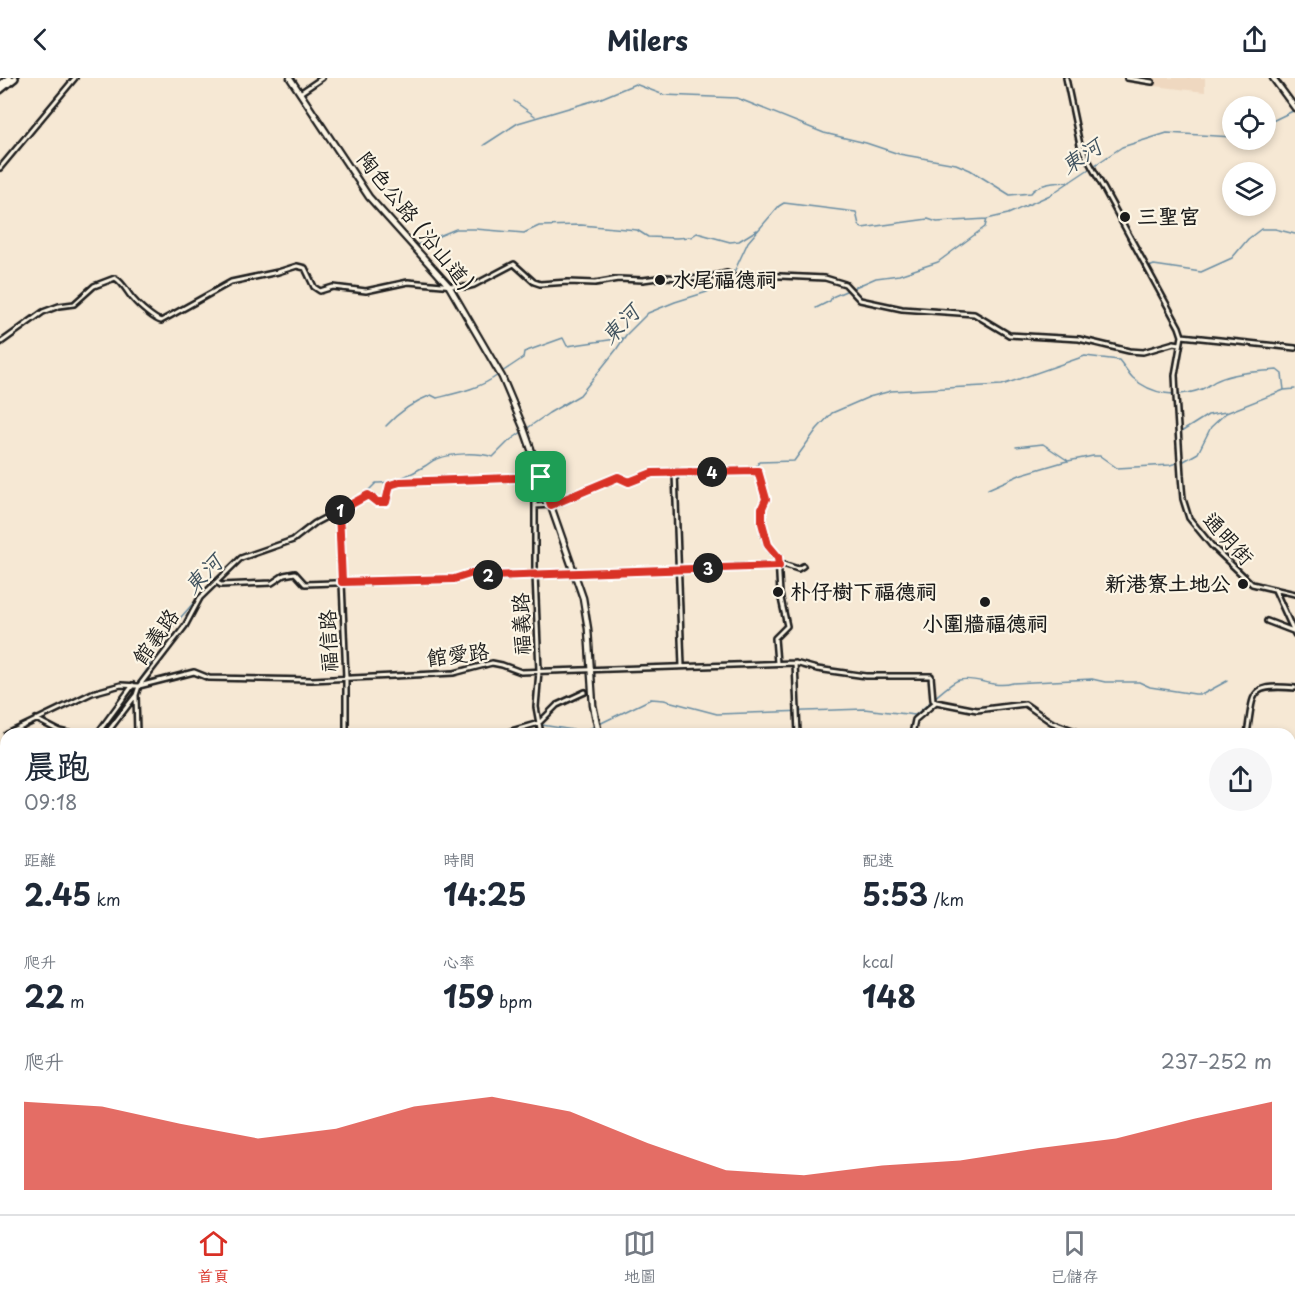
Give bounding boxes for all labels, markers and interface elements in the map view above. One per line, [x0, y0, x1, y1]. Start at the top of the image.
text: Milers [607, 19, 688, 60]
icon: back [24, 23, 57, 56]
icon: share [1238, 23, 1271, 56]
map controls [1222, 96, 1276, 216]
button: locate [1222, 96, 1276, 150]
water label: 東河 [1053, 127, 1110, 181]
street label: 陶色公路 (沿山道) [351, 143, 483, 296]
button: layers [1222, 162, 1276, 216]
place label: 三聖宮 [1137, 199, 1200, 231]
marker: 三聖宮 [1118, 210, 1132, 224]
place label: 水尾福德祠 [672, 262, 777, 294]
marker: 水尾福德祠 [653, 273, 667, 287]
water label: 東河 [592, 294, 648, 350]
pin [515, 451, 566, 502]
pin: 4 [697, 457, 727, 487]
icon: arrive [524, 460, 557, 493]
text: 4 [707, 460, 717, 484]
pin: 1 [325, 495, 355, 525]
text: 1 [336, 498, 344, 522]
street label: 通明街 [1196, 504, 1263, 572]
water label: 東河 [175, 544, 231, 600]
pin: 3 [693, 553, 723, 583]
text: 3 [703, 556, 713, 580]
pin: 2 [473, 560, 503, 590]
text: 2 [482, 563, 494, 587]
place label: 新港寮土地公 [1105, 566, 1231, 598]
place label: 朴仔樹下福德祠 [790, 574, 937, 606]
marker: 新港寮土地公 [1236, 577, 1250, 591]
marker: 朴仔樹下福德祠 [771, 585, 785, 599]
street label: 福義路 [503, 592, 537, 656]
marker: 小圍牆福德祠 [978, 595, 992, 609]
street label: 館義路 [123, 601, 186, 671]
place label: 小圍牆福德祠 [922, 606, 1048, 638]
street label: 福信路 [310, 609, 344, 673]
street label: 館愛路 [425, 633, 491, 673]
text: 晨跑 [24, 739, 90, 789]
button: share [1209, 748, 1272, 811]
text: 09:18 [24, 787, 78, 817]
text: 距離 [24, 847, 56, 871]
text: 時間 [443, 847, 475, 871]
text: 配速 [862, 847, 894, 871]
text: 2.45 [24, 871, 91, 916]
text: 14:25 [443, 871, 527, 916]
text: 5:53 [862, 871, 928, 916]
text: km [91, 887, 121, 911]
text: /km [928, 887, 964, 911]
text: 爬升 [24, 949, 56, 973]
text: 心率 [443, 949, 475, 973]
text: kcal [862, 949, 894, 973]
text: 22 [24, 973, 65, 1018]
text: 159 [443, 973, 494, 1018]
text: 148 [862, 973, 916, 1018]
text: m [65, 989, 85, 1013]
text: bpm [494, 989, 533, 1013]
text: 爬升 [24, 1046, 64, 1076]
text: 237–252 m [1161, 1046, 1272, 1076]
tab: 首頁 [197, 1227, 230, 1287]
tab: 地圖 [623, 1227, 656, 1287]
tab: 已儲存 [1050, 1227, 1098, 1287]

